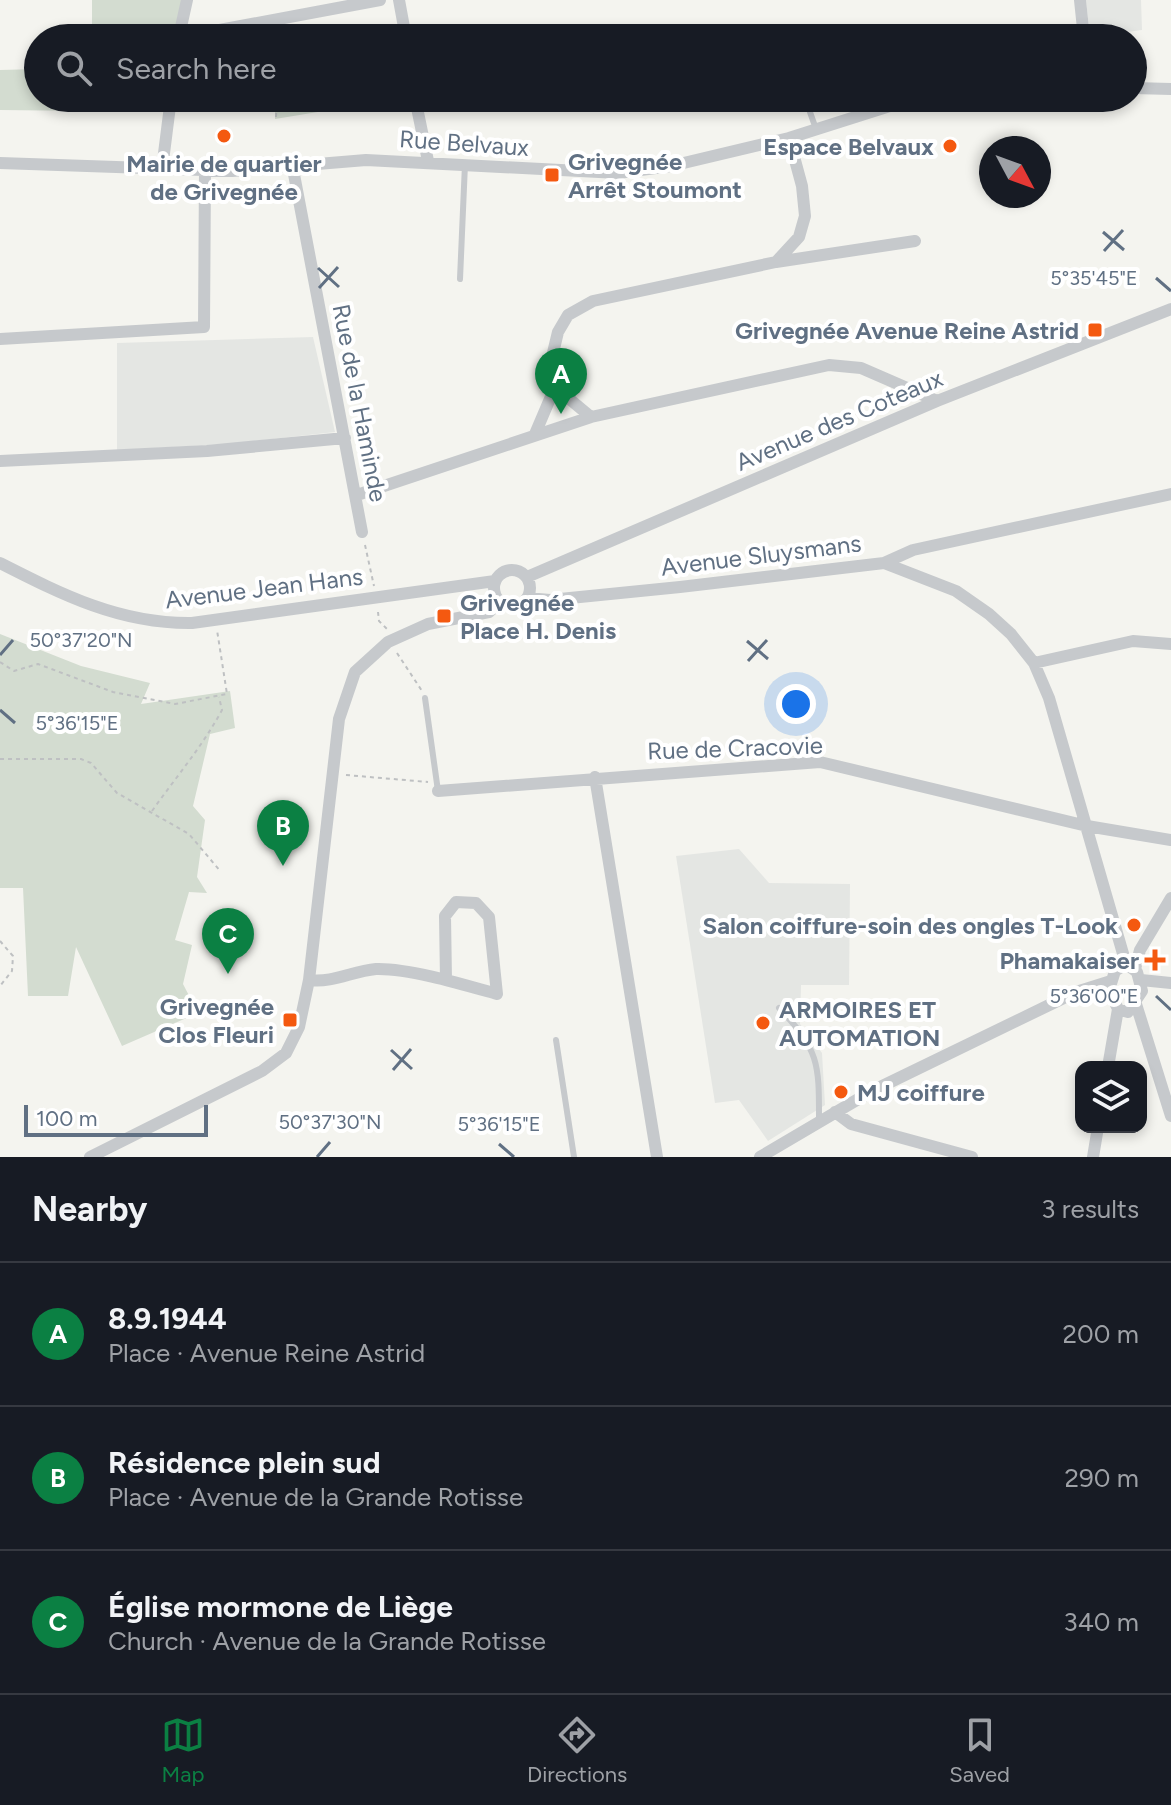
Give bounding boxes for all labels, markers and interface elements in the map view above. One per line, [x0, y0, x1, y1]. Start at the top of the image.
search box [24, 24, 1147, 112]
icon: search [52, 46, 96, 90]
text: Search here [116, 50, 276, 87]
street label: Rue Belvaux [398, 124, 530, 162]
marker: Mairie de quartier de Grivegnée [215, 127, 233, 145]
place label: Espace Belvaux [763, 132, 934, 161]
north arrow [979, 136, 1051, 208]
marker: Espace Belvaux [941, 137, 959, 155]
place label: Grivegnée Arrêt Stoumont [568, 147, 742, 204]
place label: Mairie de quartier de Grivegnée [126, 149, 322, 206]
marker: Grivegnée Arrêt Stoumont [543, 166, 561, 184]
text: 5°35'45"E [1050, 266, 1138, 290]
street label: Rue de la Haminde [327, 302, 393, 504]
place label: Grivegnée Avenue Reine Astrid [735, 316, 1079, 345]
marker: Grivegnée Avenue Reine Astrid [1086, 321, 1104, 339]
pin: A [535, 348, 587, 414]
street label: Avenue des Coteaux [731, 363, 947, 477]
street label: Avenue Sluysmans [659, 528, 863, 582]
street label: Avenue Jean Hans [163, 561, 365, 615]
place label: Grivegnée Place H. Denis [460, 588, 616, 645]
marker: Grivegnée Place H. Denis [435, 607, 453, 625]
text: 50°37'20"N [29, 628, 133, 652]
your location [776, 684, 816, 724]
text: 5°36'15"E [35, 711, 119, 735]
street label: Rue de Cracovie [647, 730, 823, 766]
pin: B [257, 800, 309, 866]
pin: C [202, 908, 254, 974]
place label: Salon coiffure-soin des ongles T-Look [703, 911, 1118, 940]
marker: Salon coiffure-soin des ongles T-Look [1125, 916, 1143, 934]
place label: Phamakaiser [999, 946, 1139, 975]
marker: Phamakaiser [1146, 951, 1164, 969]
text: 5°36'00"E [1050, 984, 1138, 1008]
place label: Grivegnée Clos Fleuri [158, 992, 274, 1049]
place label: ARMOIRES ET AUTOMATION [779, 995, 940, 1052]
marker: Grivegnée Clos Fleuri [281, 1011, 299, 1029]
marker: ARMOIRES ET AUTOMATION [754, 1014, 772, 1032]
map controls [1075, 1061, 1147, 1133]
button: layers [1075, 1061, 1147, 1133]
place label: MJ coiffure [857, 1078, 985, 1107]
marker: MJ coiffure [832, 1083, 850, 1101]
scale bar [24, 1101, 208, 1137]
text: 100 m [36, 1105, 97, 1132]
text: 50°37'30"N [279, 1110, 381, 1134]
text: 5°36'15"E [457, 1112, 541, 1136]
text: Nearby [32, 1189, 147, 1230]
text: 3 results [1041, 1193, 1139, 1225]
text: 8.9.1944 [108, 1300, 227, 1337]
text: A [49, 1318, 67, 1350]
text: 200 m [1063, 1318, 1139, 1350]
text: Place · Avenue Reine Astrid [108, 1337, 425, 1369]
text: Résidence plein sud [108, 1444, 381, 1481]
text: B [50, 1462, 66, 1494]
text: 290 m [1065, 1462, 1139, 1494]
text: Place · Avenue de la Grande Rotisse [108, 1481, 523, 1513]
text: Église mormone de Liège [108, 1588, 453, 1625]
text: C [49, 1606, 67, 1638]
text: 340 m [1063, 1606, 1139, 1638]
text: Church · Avenue de la Grande Rotisse [108, 1625, 546, 1657]
tab: Map [161, 1713, 205, 1788]
tab: Directions [527, 1713, 627, 1788]
tab: Saved [949, 1713, 1010, 1788]

